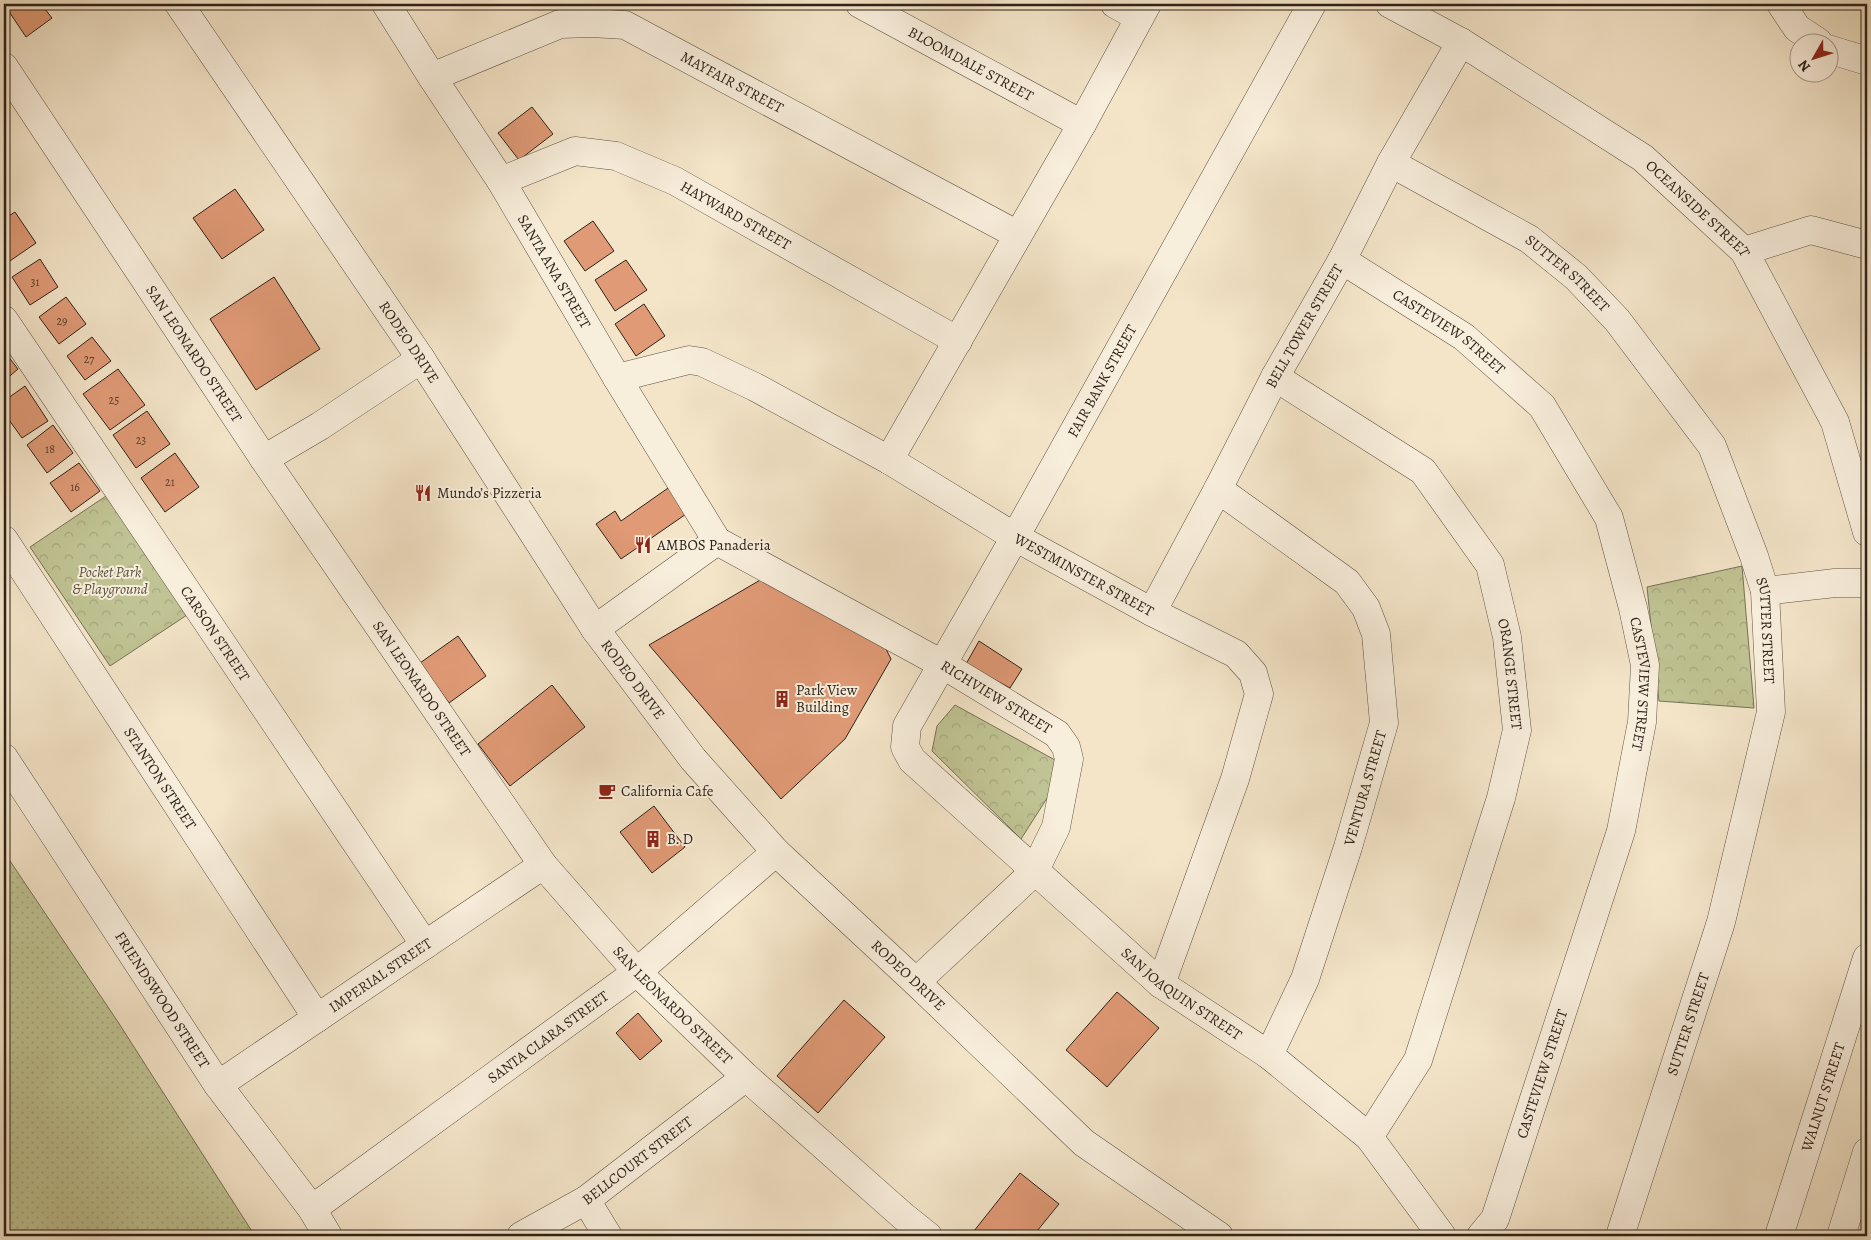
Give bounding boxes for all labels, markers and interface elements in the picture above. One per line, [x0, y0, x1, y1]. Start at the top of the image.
street label: BLOOMDALE STREET [905, 22, 1038, 106]
north arrow [1788, 32, 1838, 82]
street label: MAYFAIR STREET [677, 47, 788, 118]
text: N [1794, 56, 1815, 76]
street label: OCEANSIDE STREET [1641, 155, 1756, 261]
street label: HAYWARD STREET [677, 176, 795, 255]
street label: SANTA ANA STREET [513, 211, 596, 333]
street label: SUTTER STREET [1521, 230, 1615, 317]
street label: BELL TOWER STREET [1261, 260, 1348, 392]
house number: 31 [30, 274, 40, 290]
street label: SAN LEONARDO STREET [141, 281, 247, 427]
street label: CASTEVIEW STREET [1389, 284, 1510, 380]
street label: RODEO DRIVE [374, 297, 444, 387]
house number: 29 [56, 313, 68, 329]
street label: FAIR BANK STREET [1063, 320, 1142, 441]
house number: 27 [84, 351, 95, 367]
house number: 25 [109, 392, 119, 408]
house number: 23 [136, 432, 146, 448]
house number: 18 [45, 441, 55, 457]
house number: 21 [165, 474, 175, 490]
house number: 16 [70, 479, 80, 495]
restaurant icon: Mundo’s Pizzeria [413, 483, 433, 503]
place label: Mundo’s Pizzeria [437, 483, 542, 503]
street label: WESTMINSTER STREET [1010, 528, 1158, 622]
restaurant icon: AMBOS Panaderia [633, 535, 653, 555]
place label: AMBOS Panaderia [656, 535, 771, 555]
park label: Pocket Park & Playground [72, 562, 148, 599]
street label: SUTTER STREET [1751, 575, 1780, 685]
street label: CARSON STREET [176, 582, 255, 686]
street label: CASTEVIEW STREET [1625, 615, 1656, 753]
street label: ORANGE STREET [1493, 616, 1527, 732]
street label: SAN LEONARDO STREET [368, 617, 476, 761]
street label: RODEO DRIVE [596, 635, 670, 723]
street label: RICHVIEW STREET [937, 656, 1056, 739]
place label: Park View Building [796, 680, 858, 717]
building icon: Park View Building [772, 689, 792, 709]
street label: STANTON STREET [119, 723, 201, 834]
street label: VENTURA STREET [1339, 727, 1391, 849]
cafe icon: California Cafe [597, 781, 617, 801]
place label: California Cafe [621, 781, 714, 801]
building icon: B. D [643, 829, 663, 849]
place label: B. D [667, 829, 693, 849]
street label: FRIENDSWOOD STREET [110, 928, 215, 1073]
street label: IMPERIAL STREET [325, 933, 436, 1017]
street label: RODEO DRIVE [867, 935, 950, 1015]
street label: SAN LEONARDO STREET [609, 942, 737, 1069]
street label: SAN JOAQUIN STREET [1117, 943, 1247, 1045]
street label: SUTTER STREET [1662, 969, 1714, 1078]
street label: SANTA CLARA STREET [483, 986, 613, 1088]
street label: CASTEVIEW STREET [1512, 1006, 1573, 1141]
street label: WALNUT STREET [1796, 1039, 1850, 1155]
street label: BELLCOURT STREET [578, 1111, 697, 1209]

